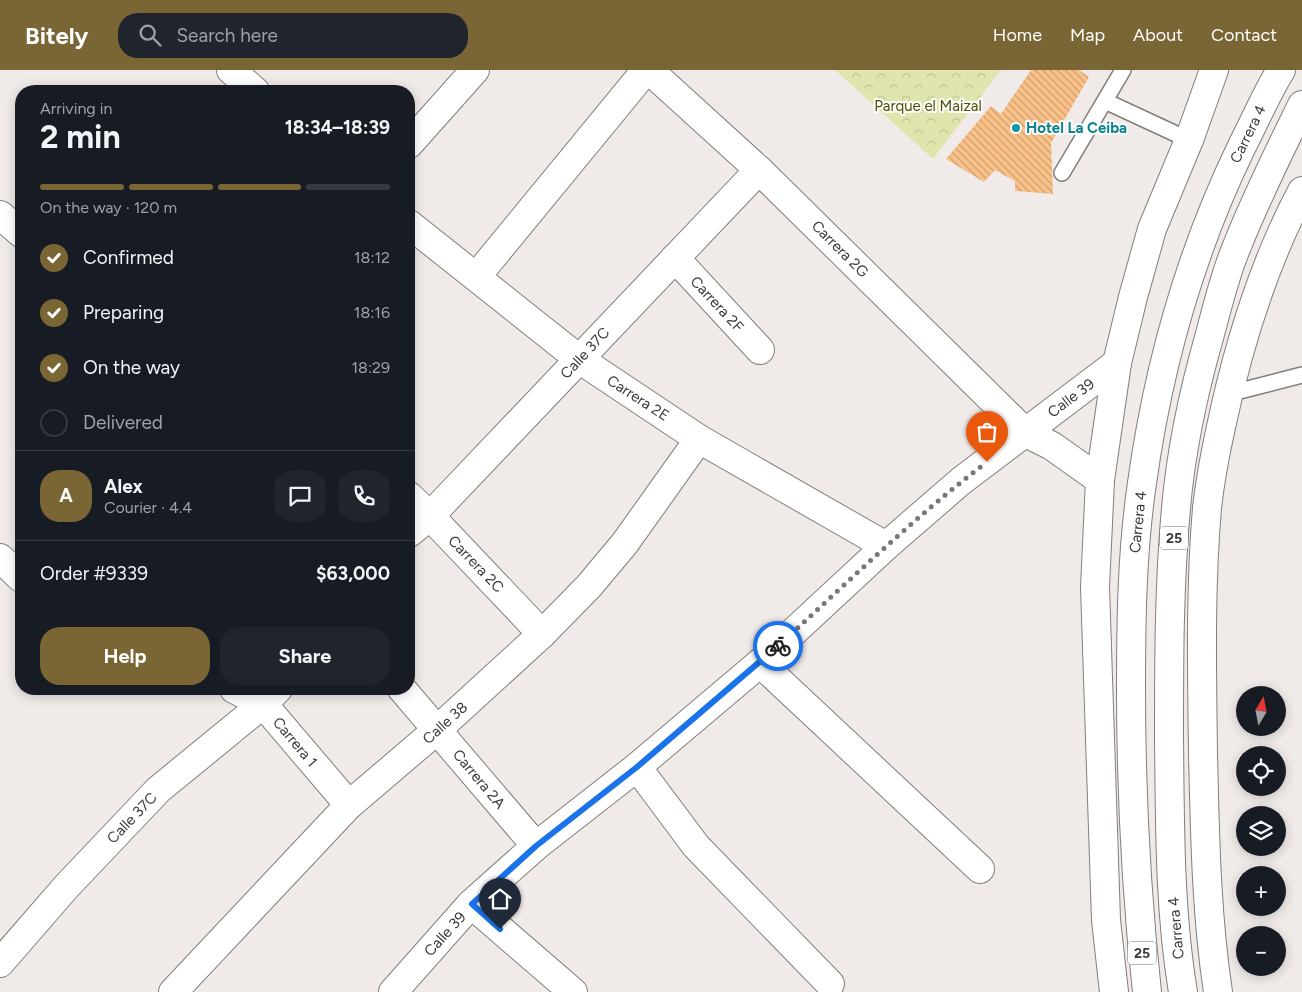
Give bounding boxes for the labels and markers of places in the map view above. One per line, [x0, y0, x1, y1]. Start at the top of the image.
place label: Hotel La Ceiba [1026, 119, 1127, 137]
marker: Hotel La Ceiba [1010, 122, 1022, 134]
pin [966, 411, 1008, 462]
pin [479, 878, 521, 929]

